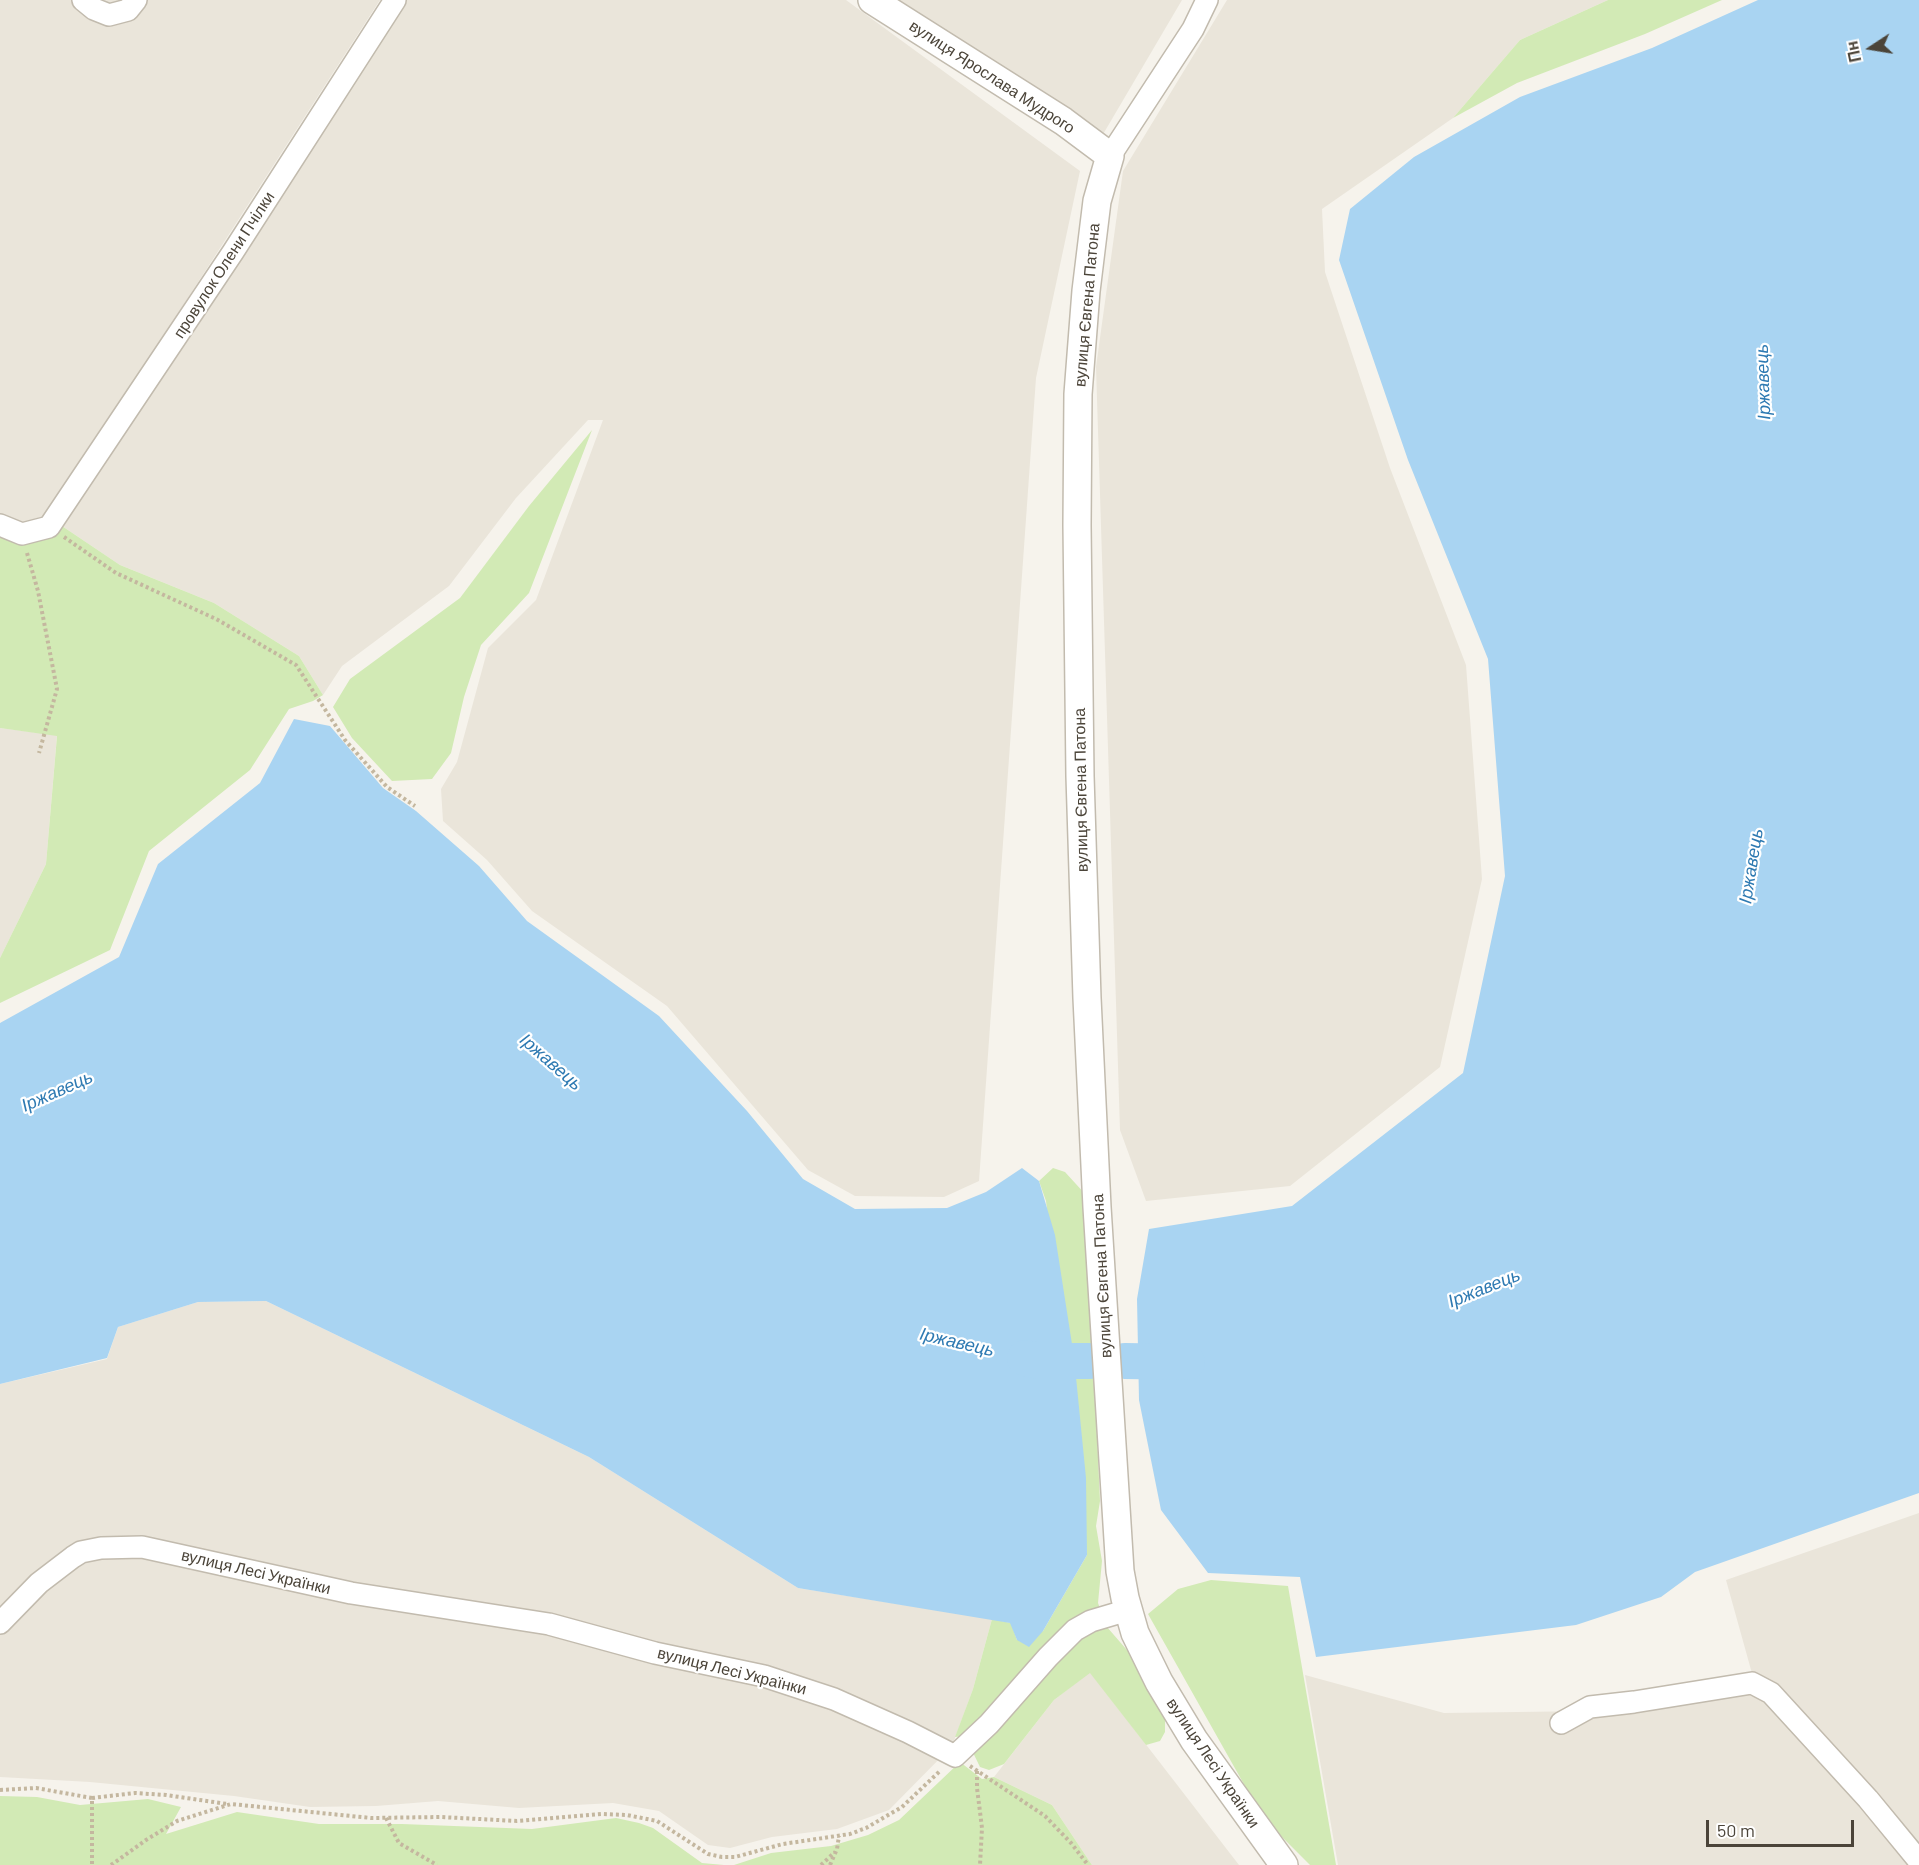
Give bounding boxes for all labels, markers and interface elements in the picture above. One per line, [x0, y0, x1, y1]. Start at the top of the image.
street label: вулиця Ярослава Мудрого [906, 16, 1078, 138]
north arrow [1841, 18, 1901, 78]
text: Пн [1841, 40, 1864, 64]
street label: провулок Олени Пчілки [169, 188, 279, 342]
street label: вулиця Євгена Патона [1070, 222, 1104, 388]
water label: Іржавець [1751, 344, 1775, 420]
street label: вулиця Євгена Патона [1070, 708, 1092, 872]
water label: Іржавець [1734, 827, 1768, 905]
water label: Іржавець [515, 1029, 587, 1095]
water label: Іржавець [18, 1066, 96, 1116]
street label: вулиця Євгена Патона [1088, 1193, 1116, 1359]
water label: Іржавець [1445, 1264, 1523, 1312]
water label: Іржавець [918, 1323, 996, 1361]
street label: вулиця Лесі Українки [179, 1545, 333, 1599]
street label: вулиця Лесі Українки [656, 1643, 808, 1699]
street label: вулиця Лесі Українки [1162, 1694, 1264, 1832]
scale bar [1709, 1808, 1858, 1846]
text: 50 m [1717, 1819, 1755, 1841]

